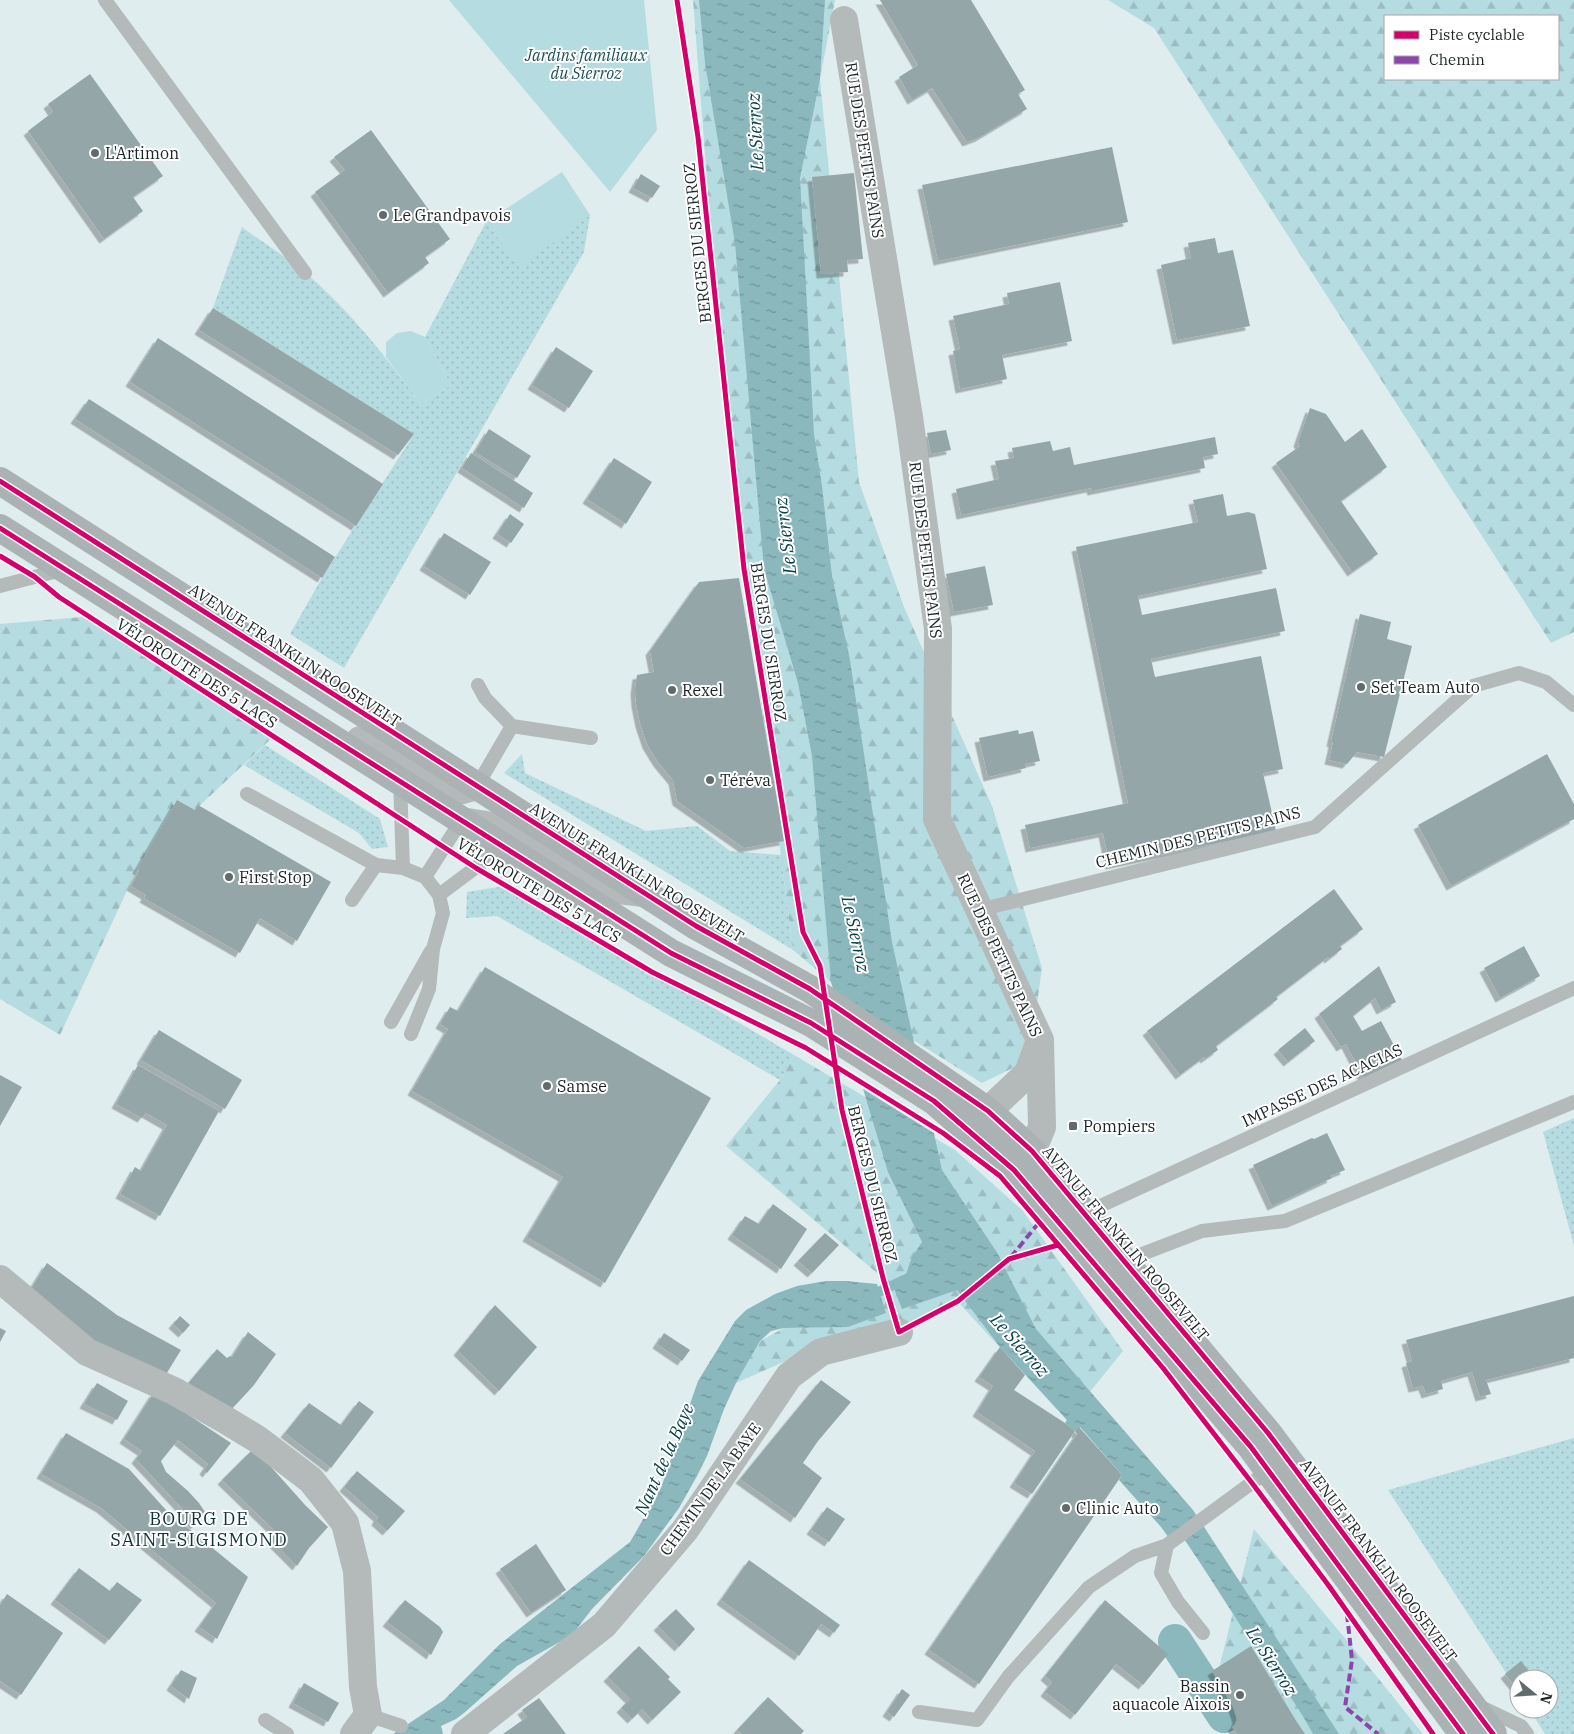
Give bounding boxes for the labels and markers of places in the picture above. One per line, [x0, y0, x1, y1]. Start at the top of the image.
place label: L'Artimon [105, 143, 179, 163]
marker: L'Artimon [89, 147, 101, 159]
place label: Le Grandpavois [393, 205, 511, 225]
marker: Le Grandpavois [377, 209, 389, 221]
place label: Set Team Auto [1371, 677, 1480, 697]
place label: Rexel [682, 680, 723, 700]
marker: Set Team Auto [1355, 681, 1367, 693]
marker: Rexel [666, 684, 678, 696]
place label: Téréva [720, 770, 771, 790]
marker: Téréva [704, 774, 716, 786]
place label: First Stop [239, 867, 312, 887]
marker: First Stop [223, 871, 235, 883]
place label: Samse [557, 1076, 607, 1096]
marker: Samse [541, 1080, 553, 1092]
place label: Pompiers [1083, 1116, 1155, 1136]
marker: Pompiers [1067, 1120, 1079, 1132]
place label: Clinic Auto [1076, 1498, 1159, 1518]
marker: Clinic Auto [1060, 1502, 1072, 1514]
place label: Bassin aquacole Aixois [1112, 1676, 1230, 1714]
marker: Bassin aquacole Aixois [1234, 1689, 1246, 1701]

